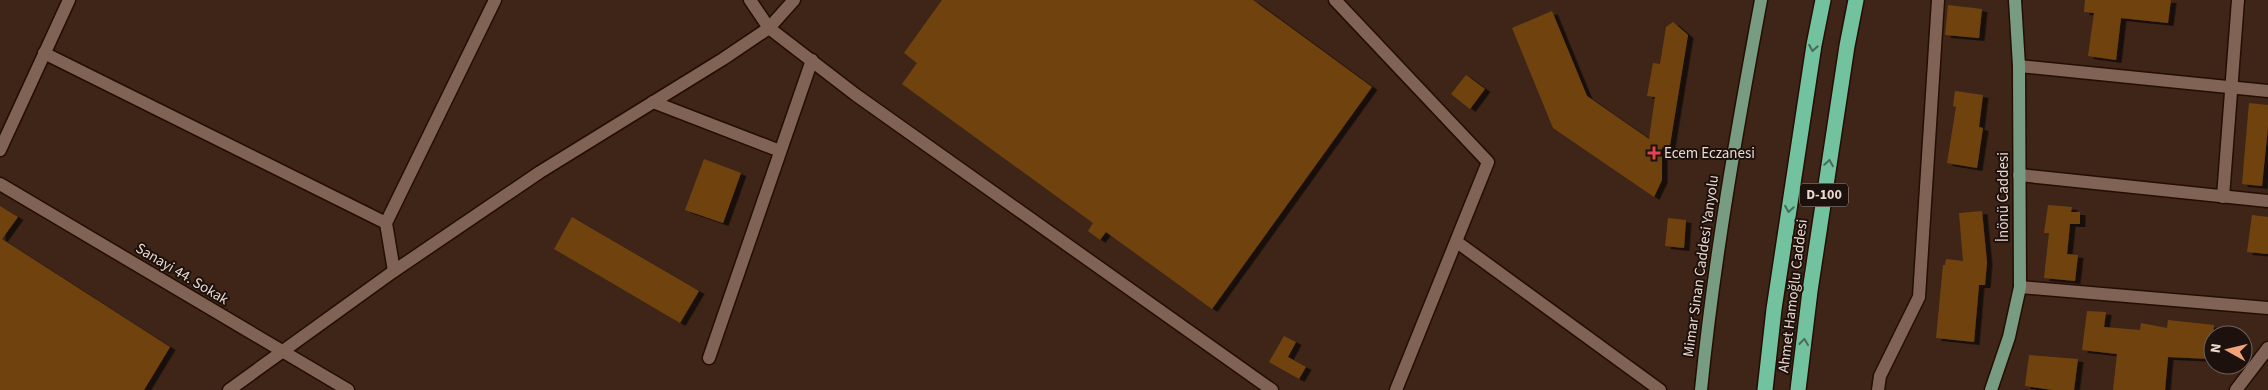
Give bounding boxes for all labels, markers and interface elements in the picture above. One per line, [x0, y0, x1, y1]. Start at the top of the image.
one-way arrow [1809, 43, 1819, 52]
place label: Ecem Eczanesi [1664, 143, 1755, 164]
marker: Ecem Eczanesi [1648, 147, 1660, 159]
street label: İnönü Caddesi [1993, 152, 2014, 242]
one-way arrow [1823, 159, 1834, 167]
street label: Mimar Sinan Caddesi Yanyolu [1678, 174, 1724, 358]
road number: D-100 [1800, 184, 1848, 206]
one-way arrow [1784, 205, 1795, 213]
street label: Ahmet Hamoğlu Caddesi [1773, 218, 1813, 374]
street label: Sanayi 44. Sokak [132, 238, 233, 310]
north arrow [2203, 325, 2253, 375]
one-way arrow [1798, 337, 1809, 345]
text: N [2206, 342, 2227, 354]

